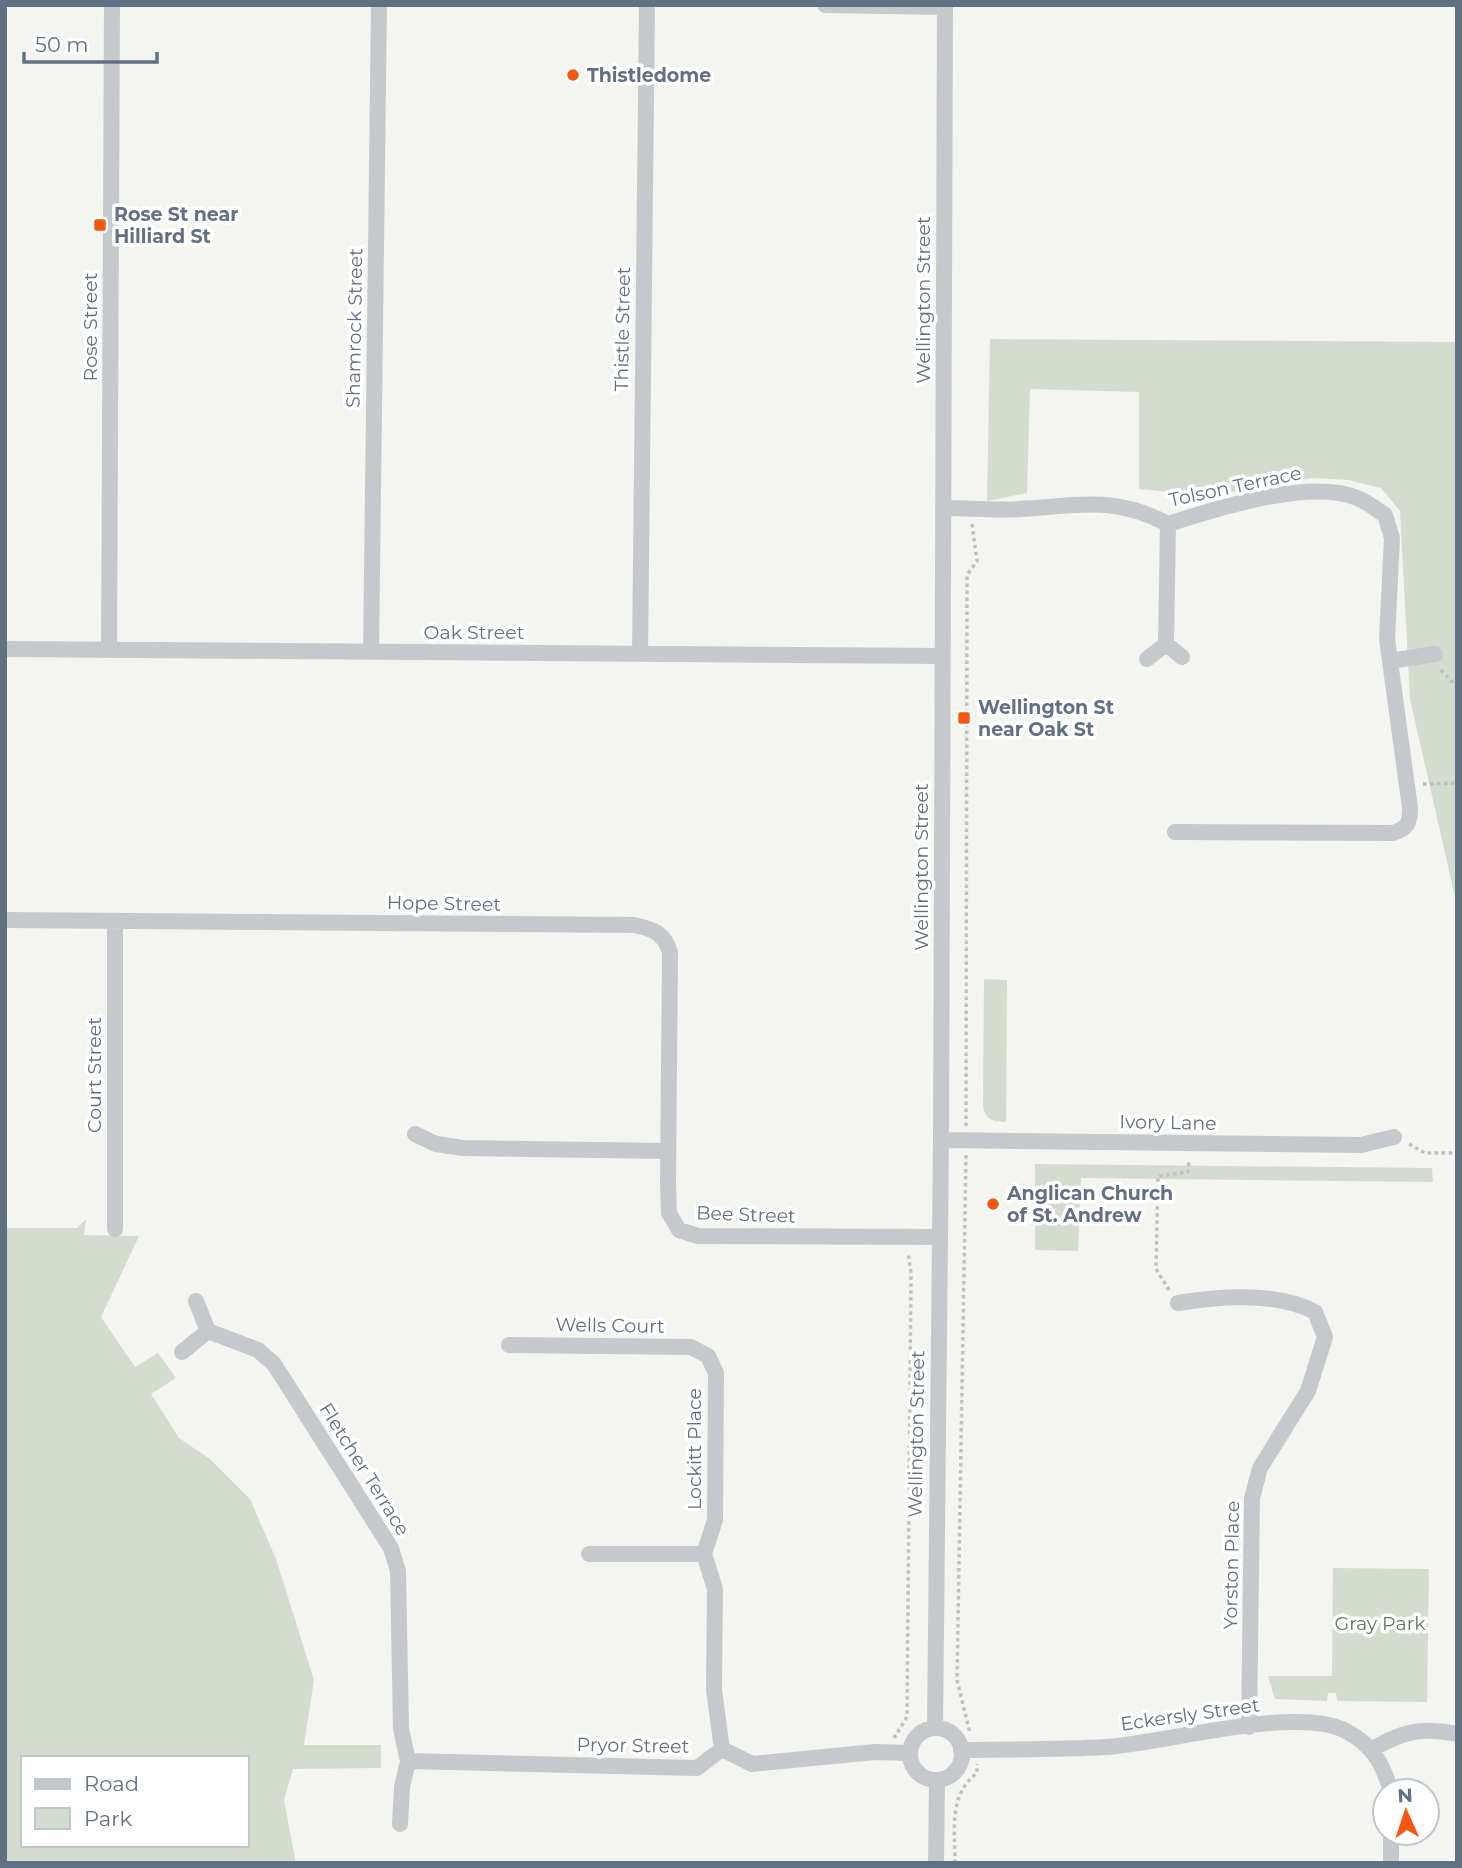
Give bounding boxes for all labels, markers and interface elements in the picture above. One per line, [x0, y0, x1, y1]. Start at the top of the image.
scale bar [24, 21, 158, 65]
text: 50 m [35, 32, 89, 57]
place label: Thistledome [587, 64, 711, 87]
marker: Thistledome [565, 67, 581, 83]
place label: Rose St near Hilliard St [114, 203, 238, 248]
street label: Wellington Street [912, 216, 935, 384]
marker: Rose St near Hilliard St [92, 217, 108, 233]
street label: Shamrock Street [342, 248, 367, 408]
street label: Thistle Street [610, 266, 635, 392]
street label: Rose Street [79, 272, 102, 381]
street label: Tolson Terrace [1167, 461, 1303, 512]
street label: Oak Street [424, 621, 525, 644]
place label: Wellington St near Oak St [978, 696, 1114, 741]
marker: Wellington St near Oak St [956, 710, 972, 726]
street label: Wellington Street [910, 783, 933, 951]
street label: Hope Street [387, 891, 502, 916]
street label: Court Street [83, 1017, 106, 1133]
street label: Ivory Lane [1119, 1110, 1217, 1135]
place label: Anglican Church of St. Andrew [1006, 1182, 1173, 1227]
marker: Anglican Church of St. Andrew [985, 1196, 1001, 1212]
street label: Bee Street [696, 1201, 796, 1228]
street label: Wells Court [555, 1313, 665, 1338]
street label: Wellington Street [904, 1350, 929, 1518]
street label: Lockitt Place [683, 1388, 706, 1510]
street label: Fletcher Terrace [314, 1399, 415, 1540]
street label: Yorston Place [1219, 1500, 1244, 1630]
park label: Gray Park [1334, 1612, 1426, 1635]
street label: Eckersly Street [1119, 1693, 1261, 1736]
street label: Pryor Street [576, 1733, 690, 1758]
legend [21, 1756, 248, 1847]
text: Road [84, 1771, 139, 1796]
north arrow [1371, 1777, 1441, 1847]
text: N [1397, 1784, 1413, 1807]
text: Park [84, 1806, 132, 1831]

